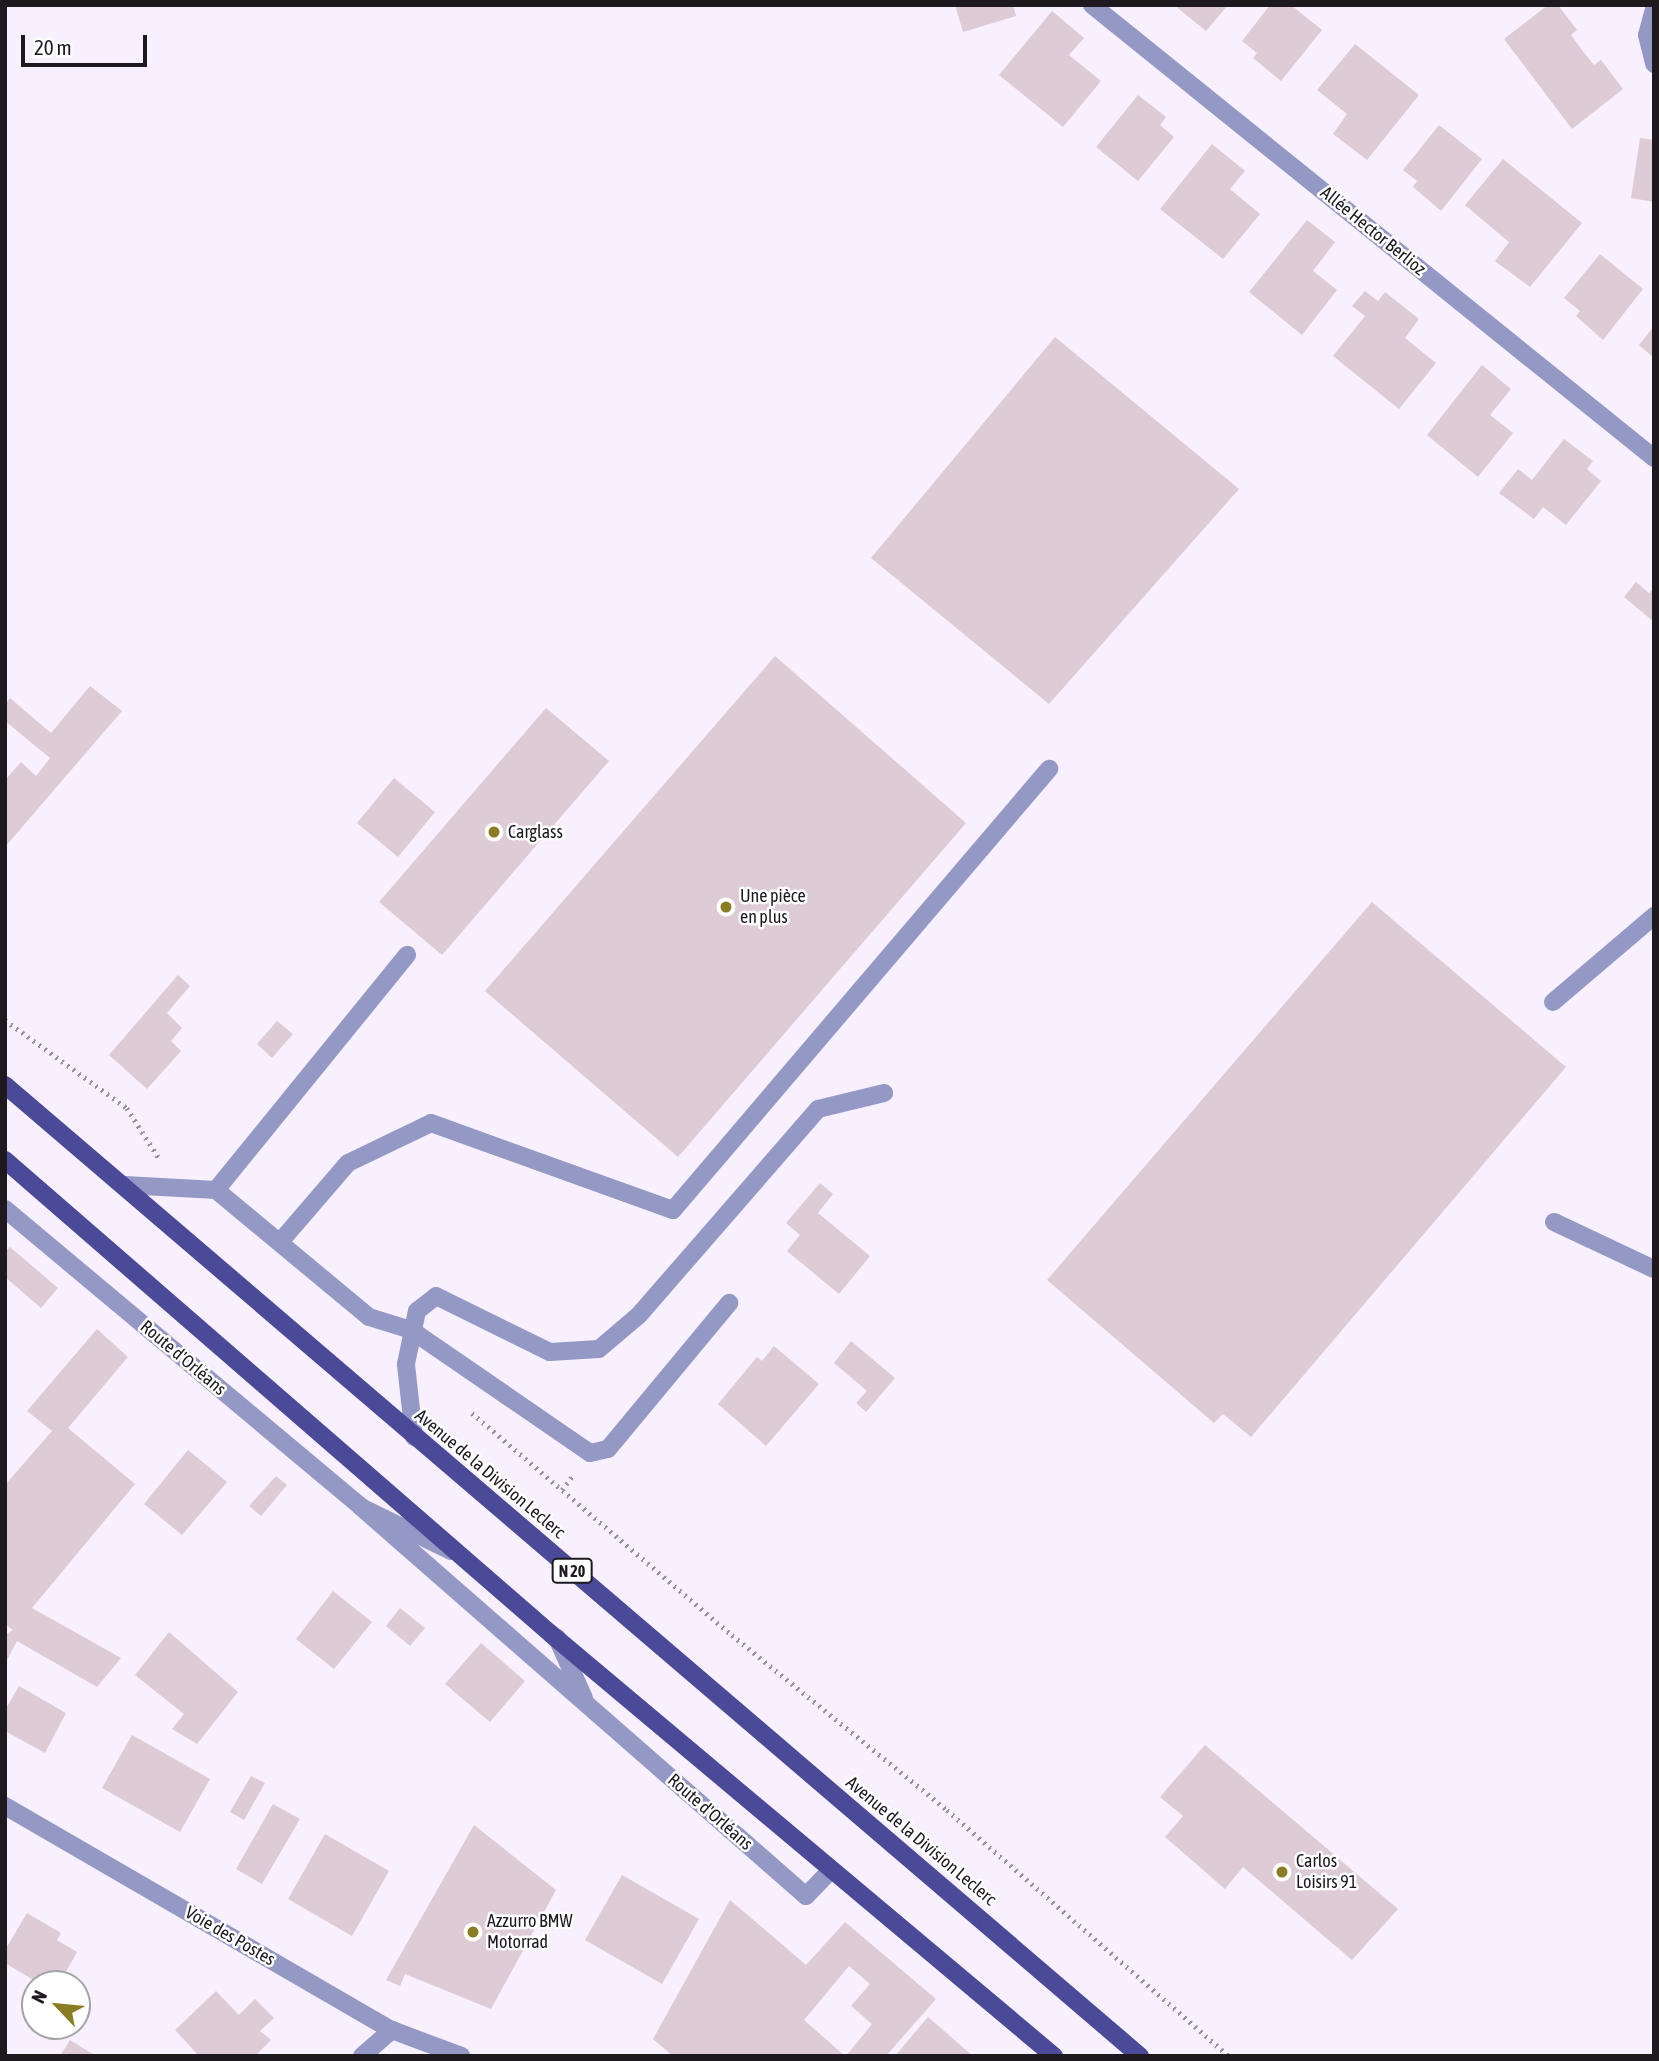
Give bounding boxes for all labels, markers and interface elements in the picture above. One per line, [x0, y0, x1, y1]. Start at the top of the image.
scale bar [24, 21, 150, 65]
text: 20 m [34, 35, 72, 59]
street label: Allée Hector Berlioz [1316, 182, 1430, 280]
place label: Carglass [508, 821, 563, 843]
marker: Carglass [486, 824, 502, 840]
place label: Une pièce en plus [740, 886, 806, 928]
marker: Une pièce en plus [718, 899, 734, 915]
street label: Route d'Orléans [136, 1316, 230, 1400]
street label: Avenue de la Division Leclerc [411, 1405, 569, 1543]
road number: N 20 [551, 1558, 593, 1583]
street label: Route d'Orléans [663, 1769, 757, 1855]
street label: Avenue de la Division Leclerc [842, 1772, 1000, 1910]
place label: Carlos Loisirs 91 [1296, 1851, 1357, 1894]
marker: Carlos Loisirs 91 [1274, 1864, 1290, 1880]
street label: Voie des Postes [181, 1902, 279, 1970]
place label: Azzurro BMW Motorrad [487, 1911, 573, 1954]
marker: Azzurro BMW Motorrad [465, 1924, 481, 1940]
north arrow [21, 1970, 91, 2040]
text: N [27, 1987, 51, 2007]

